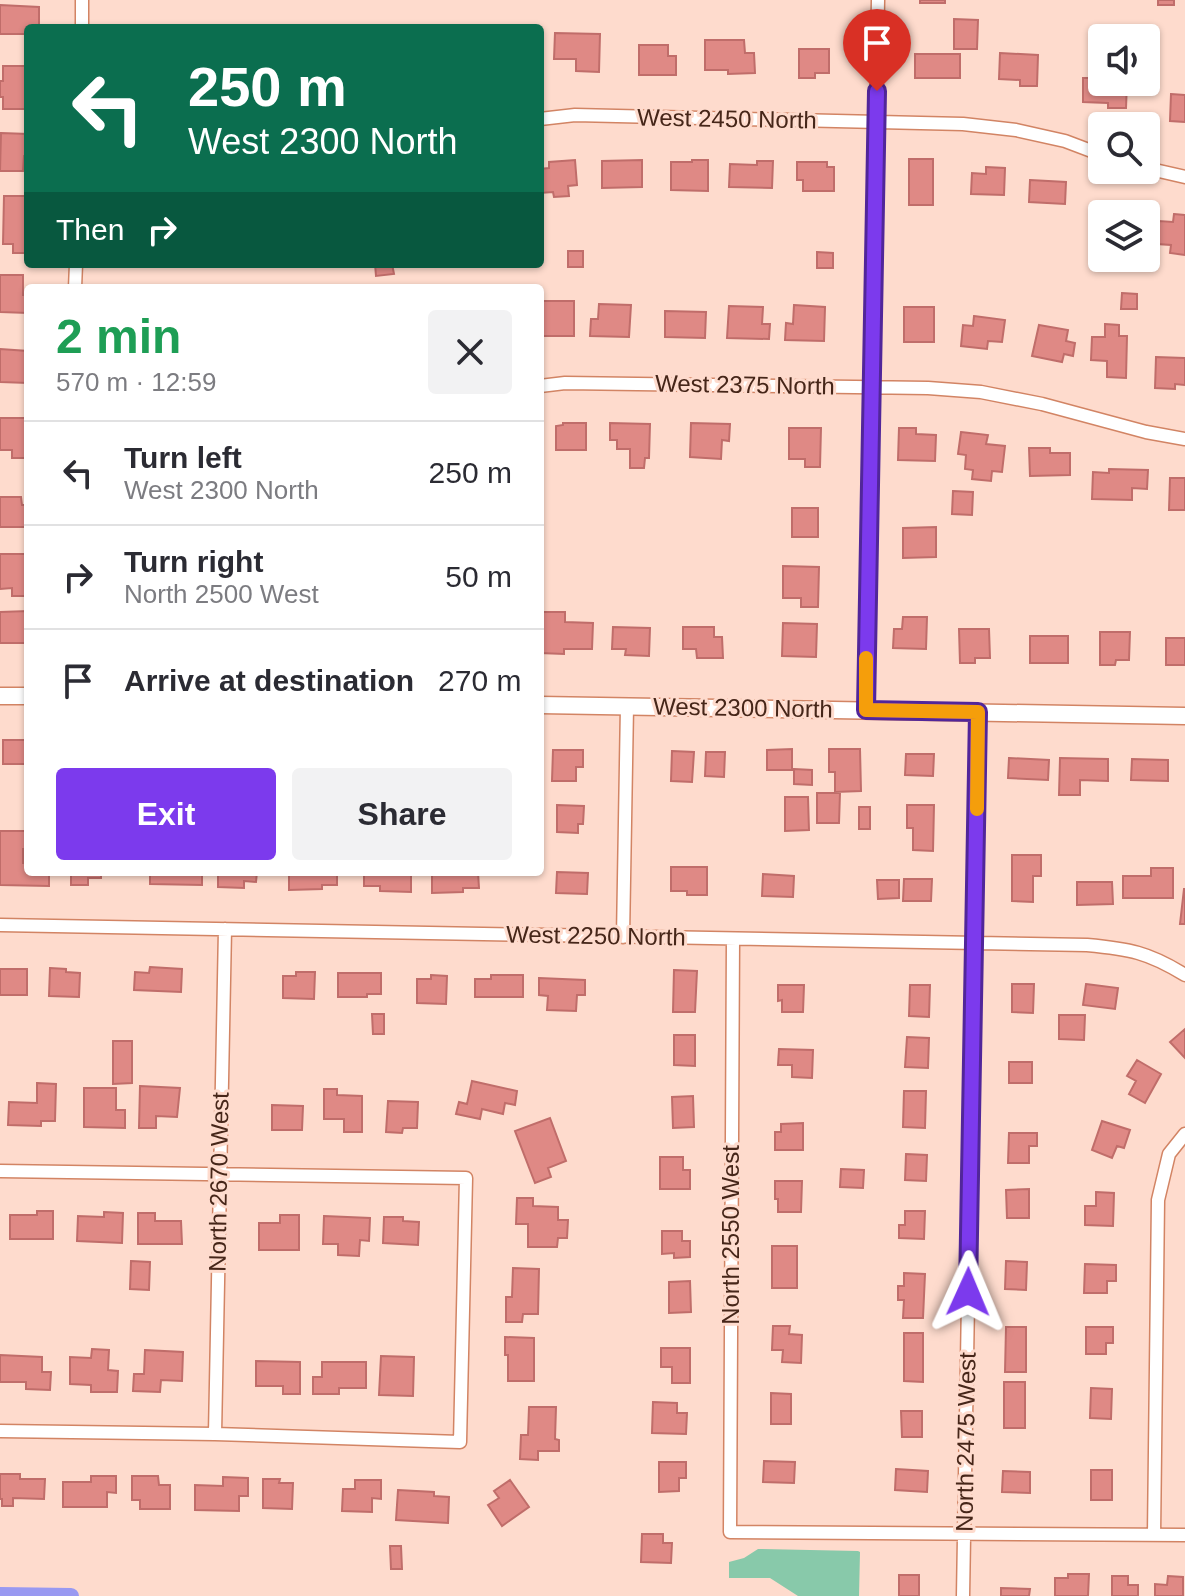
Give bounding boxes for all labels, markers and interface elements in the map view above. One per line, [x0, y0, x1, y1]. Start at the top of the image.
pin [843, 9, 911, 91]
icon: arrive [855, 21, 899, 65]
map controls [1088, 24, 1160, 272]
button: sound [1088, 24, 1160, 96]
text: 250 m [188, 55, 347, 118]
icon: left [56, 56, 160, 160]
street label: West 2450 North [637, 103, 817, 134]
button: search [1088, 112, 1160, 184]
text: West 2300 North [188, 121, 457, 162]
button: layers [1088, 200, 1160, 272]
icon: right [140, 208, 184, 252]
text: Then [56, 213, 124, 246]
text: 2 min [56, 310, 181, 363]
button: close [428, 310, 512, 394]
text: 570 m · 12:59 [56, 367, 216, 397]
street label: West 2375 North [655, 369, 835, 400]
text: Turn left [124, 441, 242, 474]
icon: left [56, 451, 100, 495]
text: 250 m [429, 456, 512, 489]
text: West 2300 North [124, 475, 319, 505]
text: Turn right [124, 545, 263, 578]
icon: right [56, 555, 100, 599]
text: 50 m [445, 560, 512, 593]
text: North 2500 West [124, 579, 319, 609]
icon: arrive [56, 659, 100, 703]
text: Arrive at destination [124, 664, 414, 697]
text: 270 m [438, 664, 521, 697]
street label: West 2300 North [653, 692, 833, 723]
button: Exit [56, 768, 276, 860]
button: Share [292, 768, 512, 860]
street label: West 2250 North [506, 920, 686, 951]
street label: North 2670 West [203, 1092, 234, 1272]
street label: North 2550 West [717, 1145, 744, 1325]
position arrow [926, 1250, 1010, 1334]
street label: North 2475 West [950, 1352, 981, 1532]

